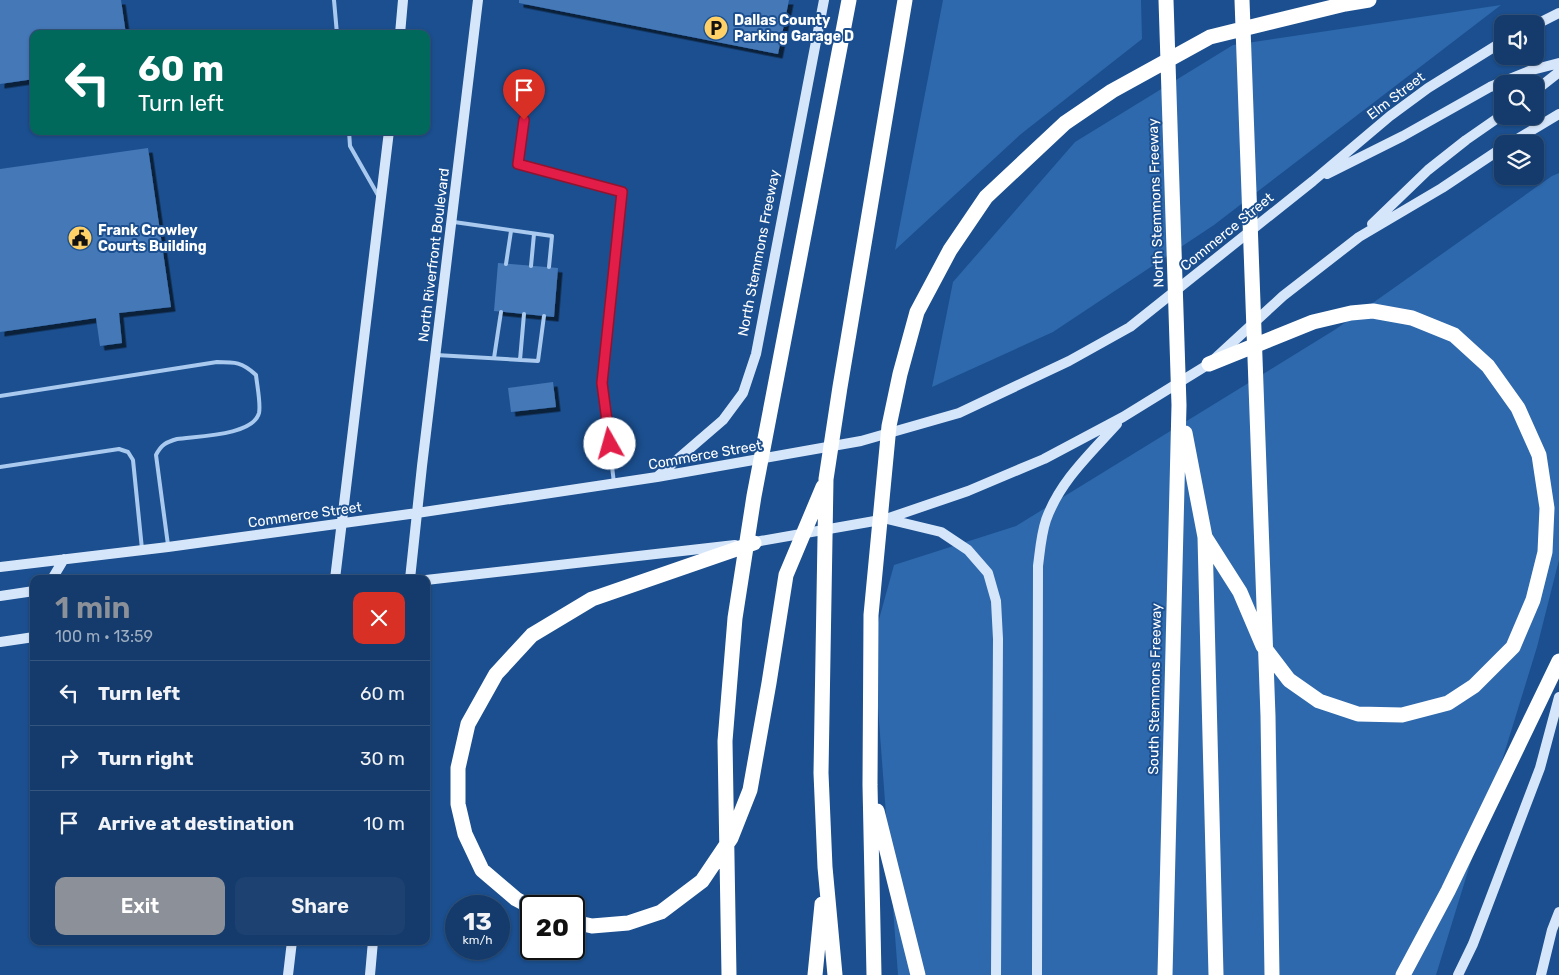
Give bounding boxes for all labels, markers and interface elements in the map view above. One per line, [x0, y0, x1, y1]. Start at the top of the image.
place label: Dallas County Parking Garage D [734, 12, 854, 45]
parking icon: Dallas County Parking Garage D [703, 15, 729, 41]
map controls [1494, 15, 1544, 185]
button: sound [1494, 15, 1544, 65]
text: 60 m [138, 48, 224, 90]
icon: left [55, 50, 120, 115]
street label: Elm Street [1364, 68, 1429, 123]
pin [503, 69, 545, 120]
button: search [1494, 75, 1544, 125]
icon: arrive [510, 76, 538, 104]
text: Turn left [138, 90, 224, 117]
street label: North Stemmons Freeway [1145, 118, 1167, 288]
button: layers [1494, 135, 1544, 185]
street label: North Riverfront Boulevard [415, 167, 453, 343]
street label: North Stemmons Freeway [734, 168, 784, 338]
street label: Commerce Street [1177, 189, 1277, 275]
place label: Frank Crowley Courts Building [98, 222, 207, 255]
public building icon: Frank Crowley Courts Building [67, 225, 93, 251]
position arrow [583, 417, 635, 469]
street label: Commerce Street [647, 437, 763, 473]
street label: Commerce Street [247, 499, 364, 531]
text: 1 min [55, 590, 130, 626]
button: close [353, 592, 405, 644]
street label: South Stemmons Freeway [1145, 603, 1165, 775]
text: 100 m · 13:59 [55, 627, 153, 646]
icon: left [55, 679, 83, 707]
text: Turn left [98, 682, 180, 705]
text: 60 m [360, 682, 405, 705]
icon: right [55, 744, 83, 772]
text: Turn right [98, 747, 193, 770]
text: 30 m [360, 747, 405, 770]
icon: arrive [55, 809, 83, 837]
text: Arrive at destination [98, 812, 294, 835]
text: 10 m [363, 812, 405, 835]
button: Exit [55, 877, 225, 935]
button: Share [235, 877, 405, 935]
speed limit sign: 20 [520, 895, 585, 960]
text: 13 [463, 907, 492, 936]
text: km/h [463, 933, 492, 947]

